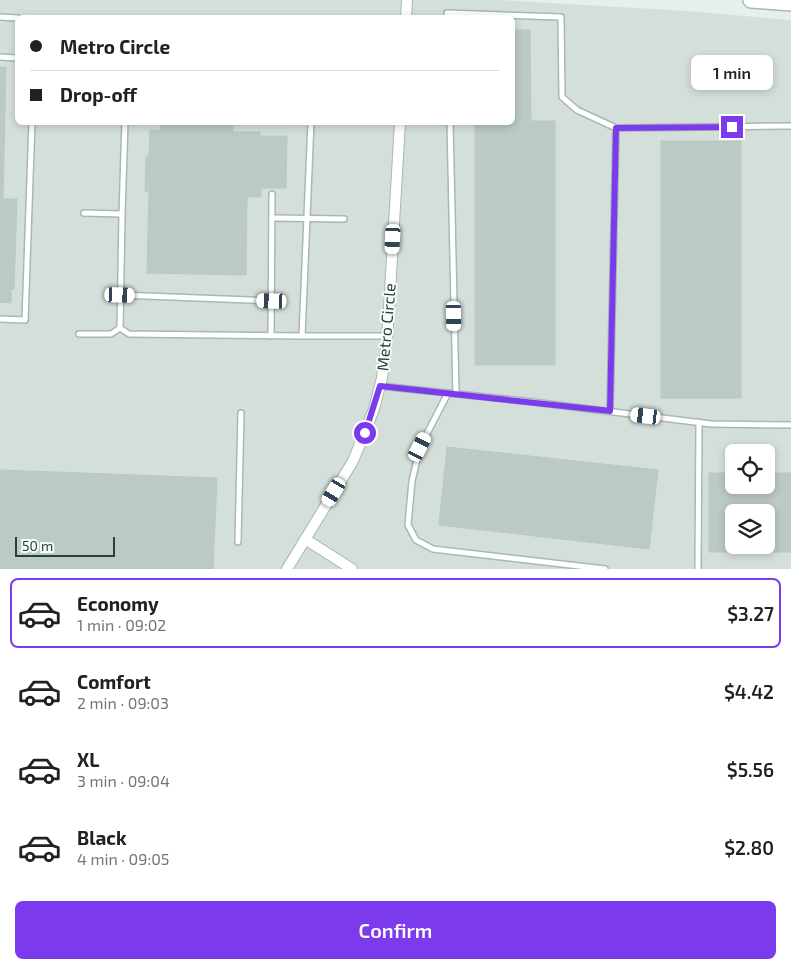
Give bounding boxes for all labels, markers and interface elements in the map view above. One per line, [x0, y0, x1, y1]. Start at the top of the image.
text: Metro Circle [60, 35, 170, 58]
callout: 1 min [691, 54, 773, 90]
text: 1 min [713, 63, 751, 82]
text: Drop-off [60, 83, 137, 106]
route end [721, 116, 743, 138]
car [384, 224, 401, 254]
street label: Metro Circle [372, 282, 399, 372]
car [104, 287, 135, 303]
car [256, 293, 287, 309]
car [446, 301, 461, 331]
car [630, 407, 661, 425]
route start [354, 422, 376, 444]
car [406, 430, 433, 464]
map controls [725, 444, 775, 554]
button: locate [725, 444, 775, 494]
car [319, 475, 348, 509]
button: layers [725, 504, 775, 554]
scale bar [15, 534, 115, 557]
text: 50 m [22, 537, 53, 554]
icon: car [17, 591, 62, 636]
text: Economy [77, 592, 159, 615]
text: $3.27 [727, 602, 774, 625]
text: 1 min · 09:02 [77, 615, 166, 634]
icon: car [17, 669, 62, 714]
text: Comfort [77, 670, 151, 693]
text: $4.42 [724, 680, 774, 703]
text: 2 min · 09:03 [77, 693, 169, 712]
icon: car [17, 747, 62, 792]
text: XL [77, 748, 99, 771]
text: $5.56 [727, 758, 774, 781]
text: 3 min · 09:04 [77, 771, 170, 790]
icon: car [17, 825, 62, 870]
text: Black [77, 826, 127, 849]
text: $2.80 [724, 836, 774, 859]
text: 4 min · 09:05 [77, 849, 169, 868]
button: Confirm [15, 901, 776, 959]

